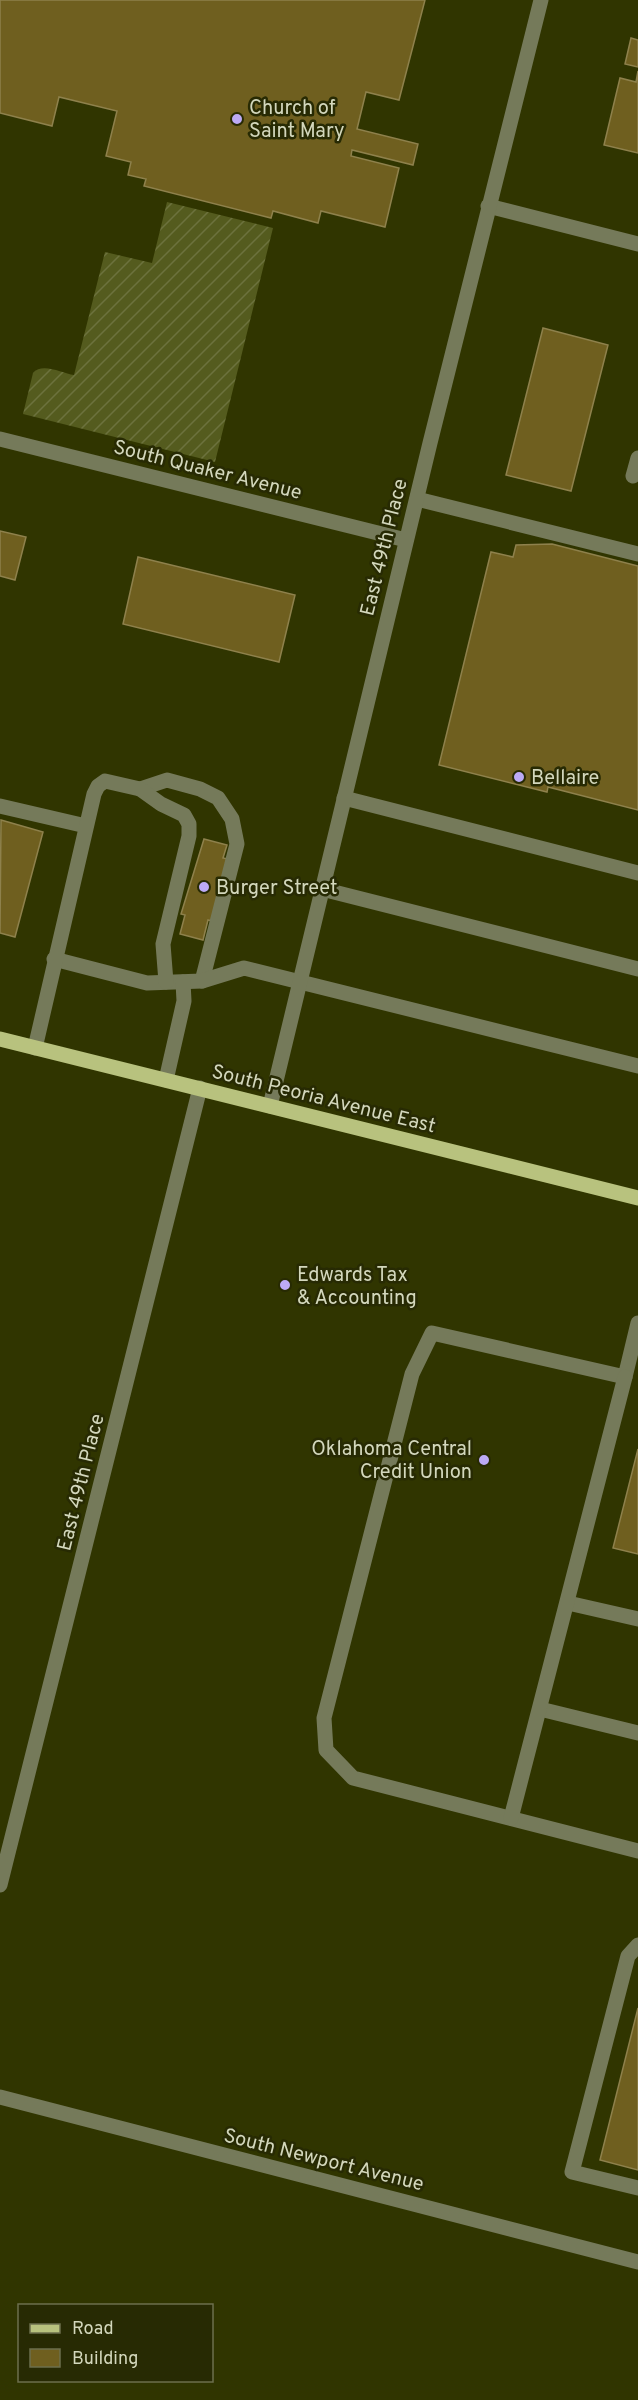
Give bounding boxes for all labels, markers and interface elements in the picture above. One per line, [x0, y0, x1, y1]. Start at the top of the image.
place label: Church of Saint Mary [249, 96, 345, 145]
marker: Church of Saint Mary [230, 112, 244, 126]
street label: South Quaker Avenue [111, 435, 304, 507]
street label: East 49th Place [355, 476, 415, 619]
place label: Bellaire [531, 766, 599, 792]
marker: Bellaire [512, 770, 526, 784]
place label: Burger Street [216, 876, 337, 902]
marker: Burger Street [197, 880, 211, 894]
street label: South Peoria Avenue East [209, 1060, 438, 1140]
place label: Edwards Tax & Accounting [297, 1263, 417, 1312]
marker: Edwards Tax & Accounting [278, 1278, 292, 1292]
street label: East 49th Place [52, 1411, 112, 1554]
place label: Oklahoma Central Credit Union [311, 1437, 472, 1486]
marker: Oklahoma Central Credit Union [477, 1453, 491, 1467]
street label: South Newport Avenue [221, 2123, 426, 2198]
legend [18, 2304, 213, 2382]
text: Road [72, 2318, 114, 2341]
text: Building [72, 2348, 138, 2371]

